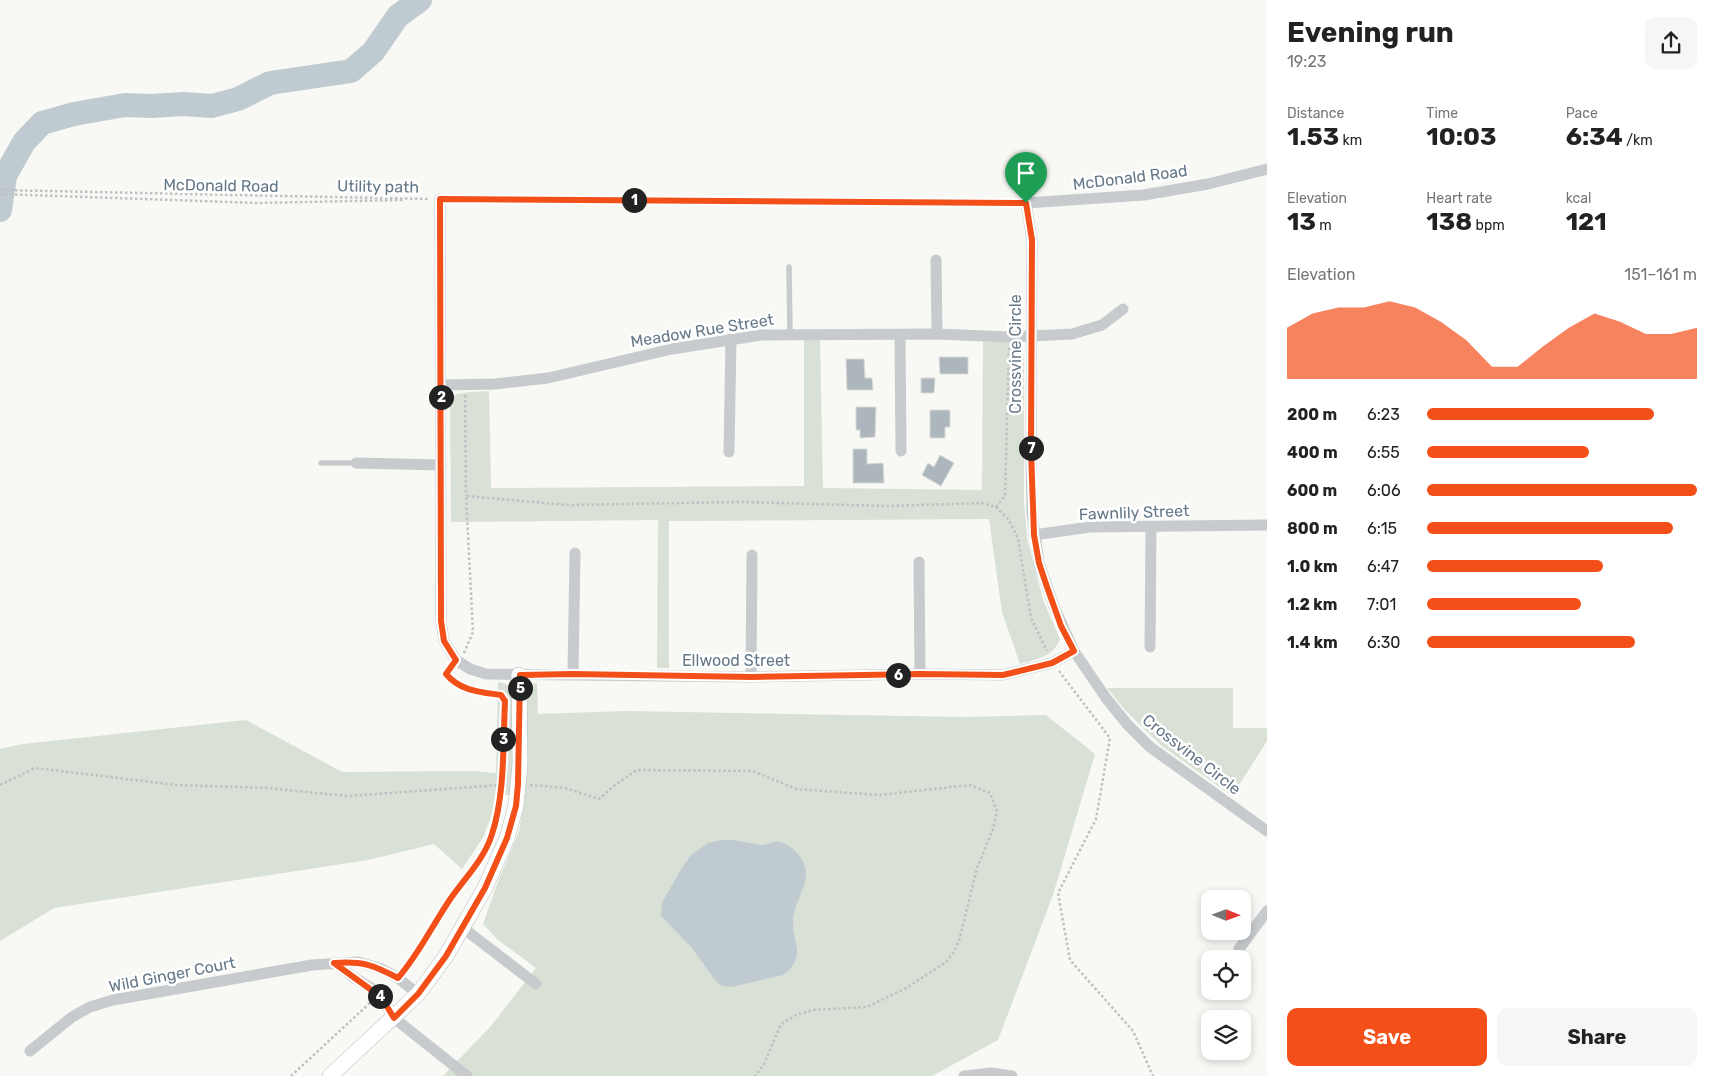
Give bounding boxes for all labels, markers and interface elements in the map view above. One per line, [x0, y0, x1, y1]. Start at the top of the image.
text: Evening run [1287, 16, 1454, 49]
button: share [1645, 17, 1697, 69]
text: 19:23 [1287, 52, 1326, 71]
text: Distance [1287, 105, 1344, 122]
text: Time [1426, 105, 1458, 122]
text: Pace [1566, 105, 1598, 122]
text: 1.53 [1287, 122, 1339, 151]
text: 10:03 [1426, 122, 1497, 151]
text: 6:34 [1566, 122, 1623, 151]
text: km [1339, 132, 1362, 149]
text: /km [1623, 132, 1653, 149]
pin [1005, 152, 1047, 203]
icon: arrive [1012, 159, 1040, 187]
street label: McDonald Road [1072, 161, 1189, 194]
street label: McDonald Road [163, 175, 279, 196]
street label: Utility path [337, 176, 419, 197]
pin: 1 [622, 188, 646, 212]
text: Elevation [1287, 190, 1347, 207]
text: Heart rate [1426, 190, 1492, 207]
text: kcal [1566, 190, 1591, 207]
text: 1 [631, 192, 638, 209]
text: 13 [1287, 207, 1316, 236]
text: 138 [1426, 207, 1472, 236]
text: 121 [1566, 207, 1607, 236]
text: m [1316, 217, 1332, 234]
text: bpm [1472, 217, 1505, 234]
text: Elevation [1287, 265, 1356, 284]
text: 151–161 m [1624, 265, 1697, 284]
street label: Crossvine Circle [1006, 294, 1025, 414]
street label: Meadow Rue Street [629, 310, 775, 351]
pin: 2 [428, 384, 454, 410]
text: 2 [437, 389, 446, 406]
text: 200 m [1287, 405, 1337, 424]
text: 6:23 [1367, 405, 1400, 424]
pin: 7 [1018, 436, 1044, 460]
text: 7 [1027, 440, 1036, 457]
text: 400 m [1287, 443, 1338, 462]
text: 6:55 [1367, 443, 1400, 462]
text: 600 m [1287, 481, 1337, 500]
text: 6:06 [1367, 481, 1401, 500]
street label: Fawnlily Street [1078, 501, 1190, 524]
text: 800 m [1287, 519, 1338, 538]
text: 6:15 [1367, 519, 1397, 538]
text: 1.0 km [1287, 557, 1338, 576]
text: 6:47 [1367, 557, 1399, 576]
text: 1.2 km [1287, 595, 1337, 614]
text: 7:01 [1367, 595, 1396, 614]
text: 1.4 km [1287, 633, 1338, 652]
text: 6:30 [1367, 633, 1401, 652]
street label: Ellwood Street [682, 651, 790, 670]
pin: 6 [886, 662, 910, 688]
text: 6 [894, 667, 903, 684]
pin: 5 [508, 676, 532, 700]
text: 5 [516, 680, 525, 697]
street label: Crossvine Circle [1139, 710, 1245, 799]
pin: 3 [490, 726, 516, 752]
text: 3 [499, 731, 508, 748]
north arrow [1201, 890, 1251, 940]
map controls [1201, 890, 1251, 1060]
button: locate [1201, 950, 1251, 1000]
street label: Wild Ginger Court [107, 953, 237, 996]
pin: 4 [368, 984, 392, 1008]
text: 4 [376, 988, 385, 1005]
button: Save [1287, 1008, 1487, 1066]
button: Share [1497, 1008, 1697, 1066]
button: layers [1201, 1010, 1251, 1060]

